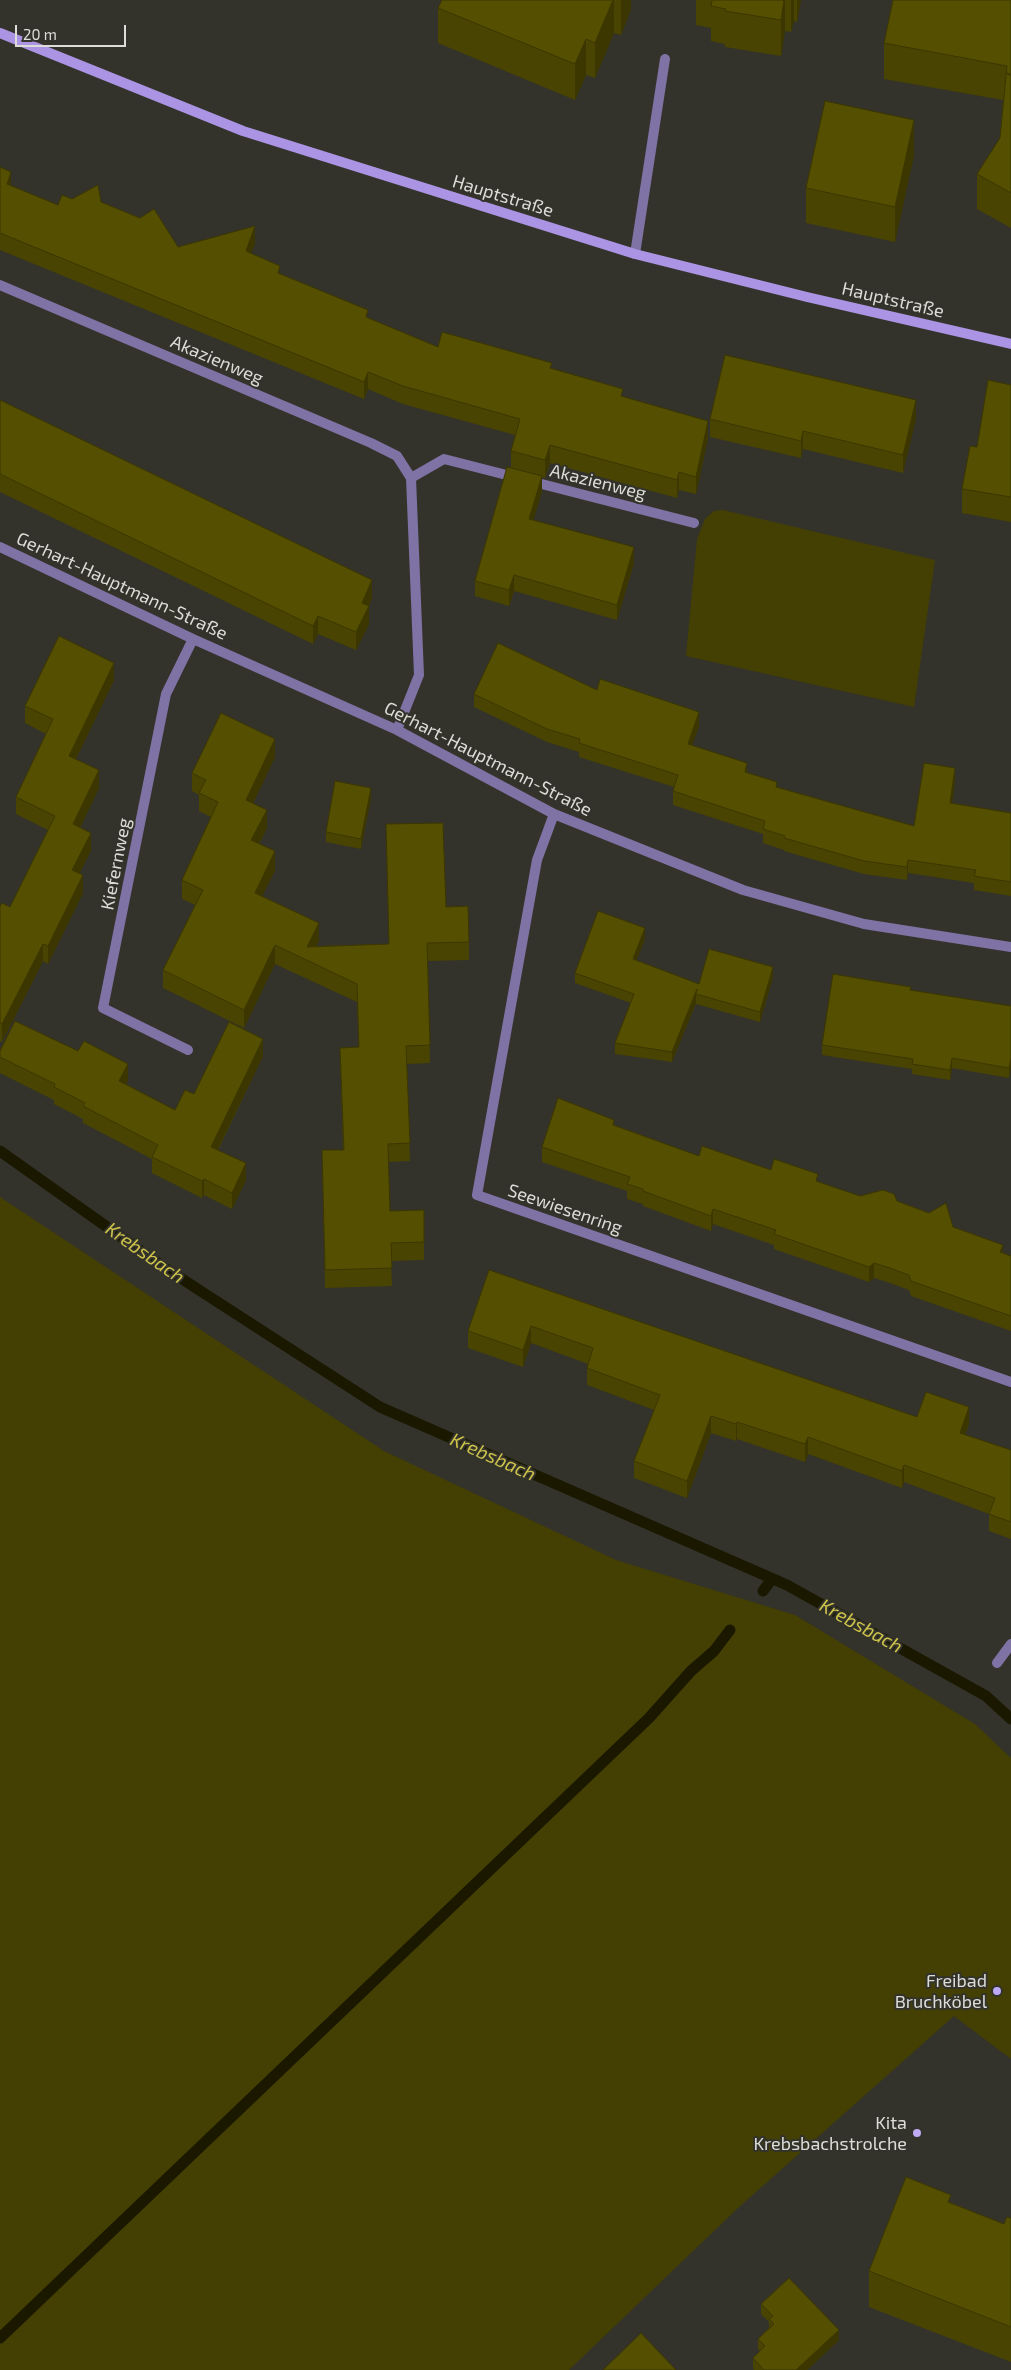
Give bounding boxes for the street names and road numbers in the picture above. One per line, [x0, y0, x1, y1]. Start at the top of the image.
street label: Hauptstraße [450, 170, 556, 222]
street label: Hauptstraße [840, 278, 946, 322]
street label: Akazienweg [167, 331, 267, 389]
street label: Akazienweg [548, 460, 648, 504]
street label: Gerhart-Hauptmann-Straße [13, 528, 231, 644]
street label: Gerhart-Hauptmann-Straße [381, 697, 595, 821]
street label: Kiefernweg [96, 816, 136, 912]
street label: Seewiesenring [505, 1179, 625, 1239]

